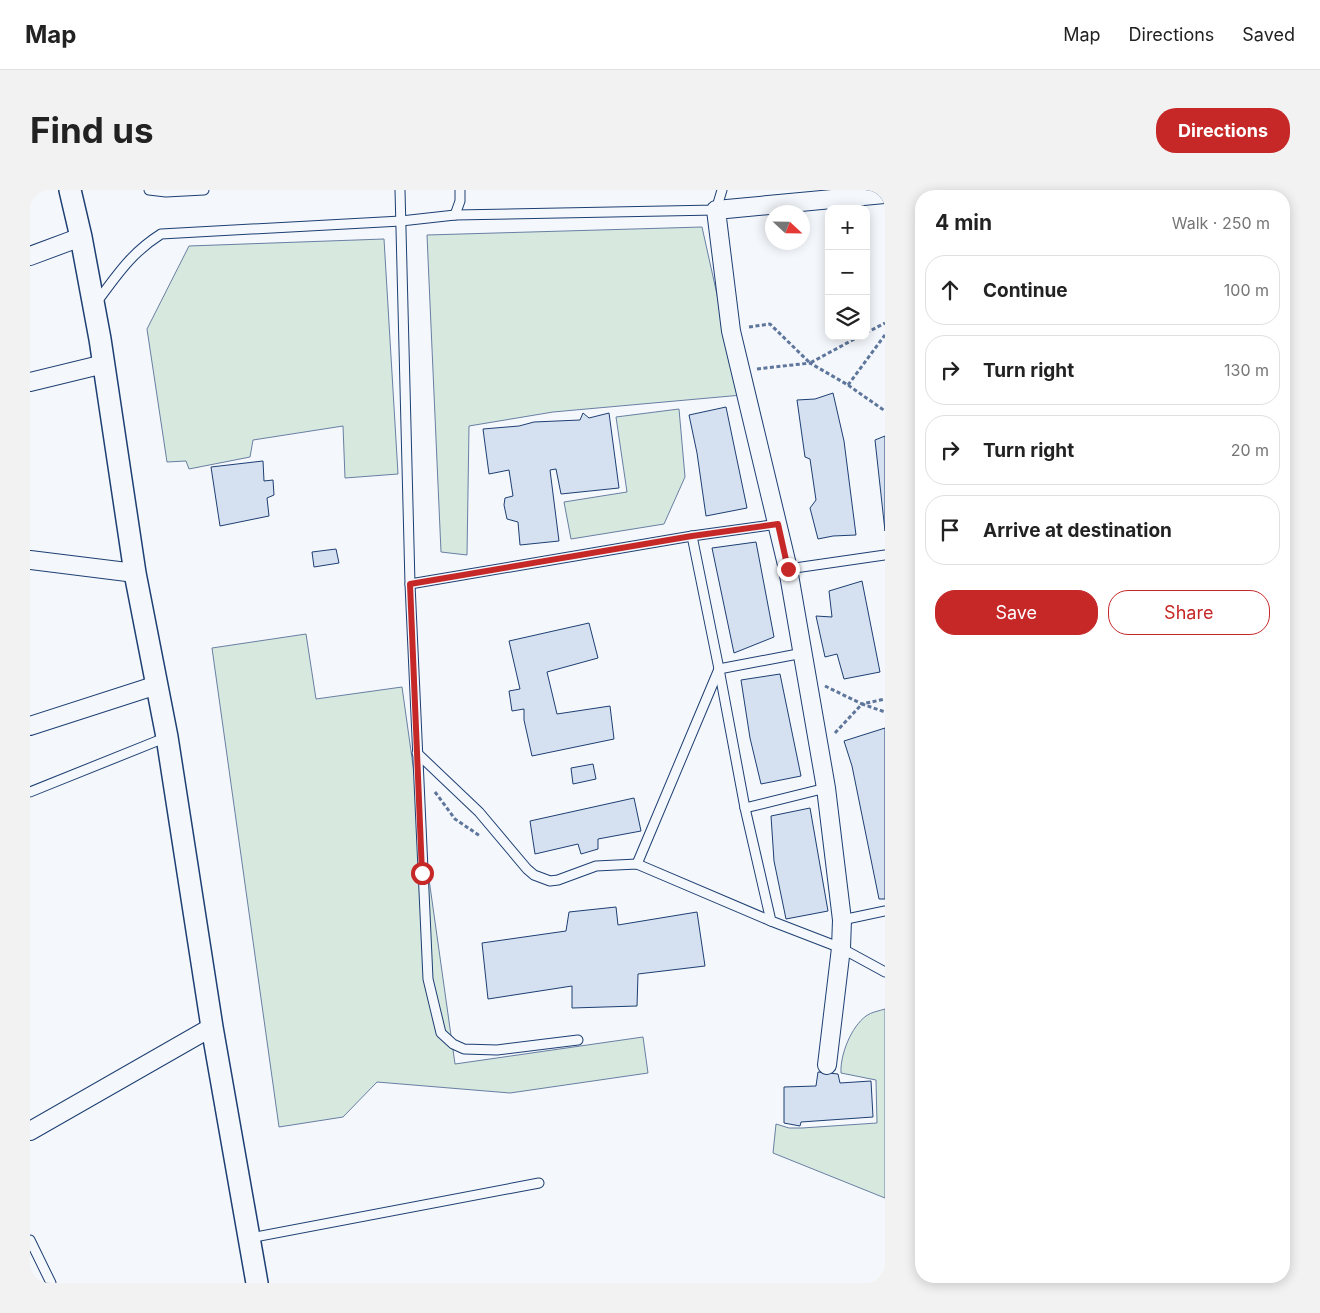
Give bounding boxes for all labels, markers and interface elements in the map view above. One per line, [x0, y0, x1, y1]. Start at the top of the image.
text: Map [25, 20, 76, 49]
text: Map [1063, 24, 1101, 45]
text: Directions [1129, 24, 1214, 45]
text: Saved [1242, 24, 1295, 45]
button: Directions [1156, 108, 1290, 153]
text: Find us [30, 109, 154, 151]
north arrow [765, 205, 810, 250]
map controls [825, 205, 870, 340]
button: + [825, 205, 870, 250]
text: 4 min [935, 210, 992, 235]
text: Walk · 250 m [1172, 213, 1270, 233]
button: − [825, 250, 870, 295]
icon: ahead [936, 276, 964, 304]
text: Continue [983, 279, 1068, 302]
text: 100 m [1224, 280, 1269, 300]
button: layers [825, 295, 870, 340]
icon: right [936, 356, 964, 384]
text: Turn right [983, 359, 1074, 382]
text: 130 m [1224, 360, 1269, 380]
icon: right [936, 436, 964, 464]
text: Turn right [983, 439, 1074, 462]
text: 20 m [1231, 440, 1269, 460]
icon: arrive [936, 516, 964, 544]
text: Arrive at destination [983, 519, 1172, 542]
route end [777, 558, 800, 581]
button: Save [935, 590, 1098, 635]
button: Share [1108, 590, 1270, 635]
route start [411, 862, 434, 885]

